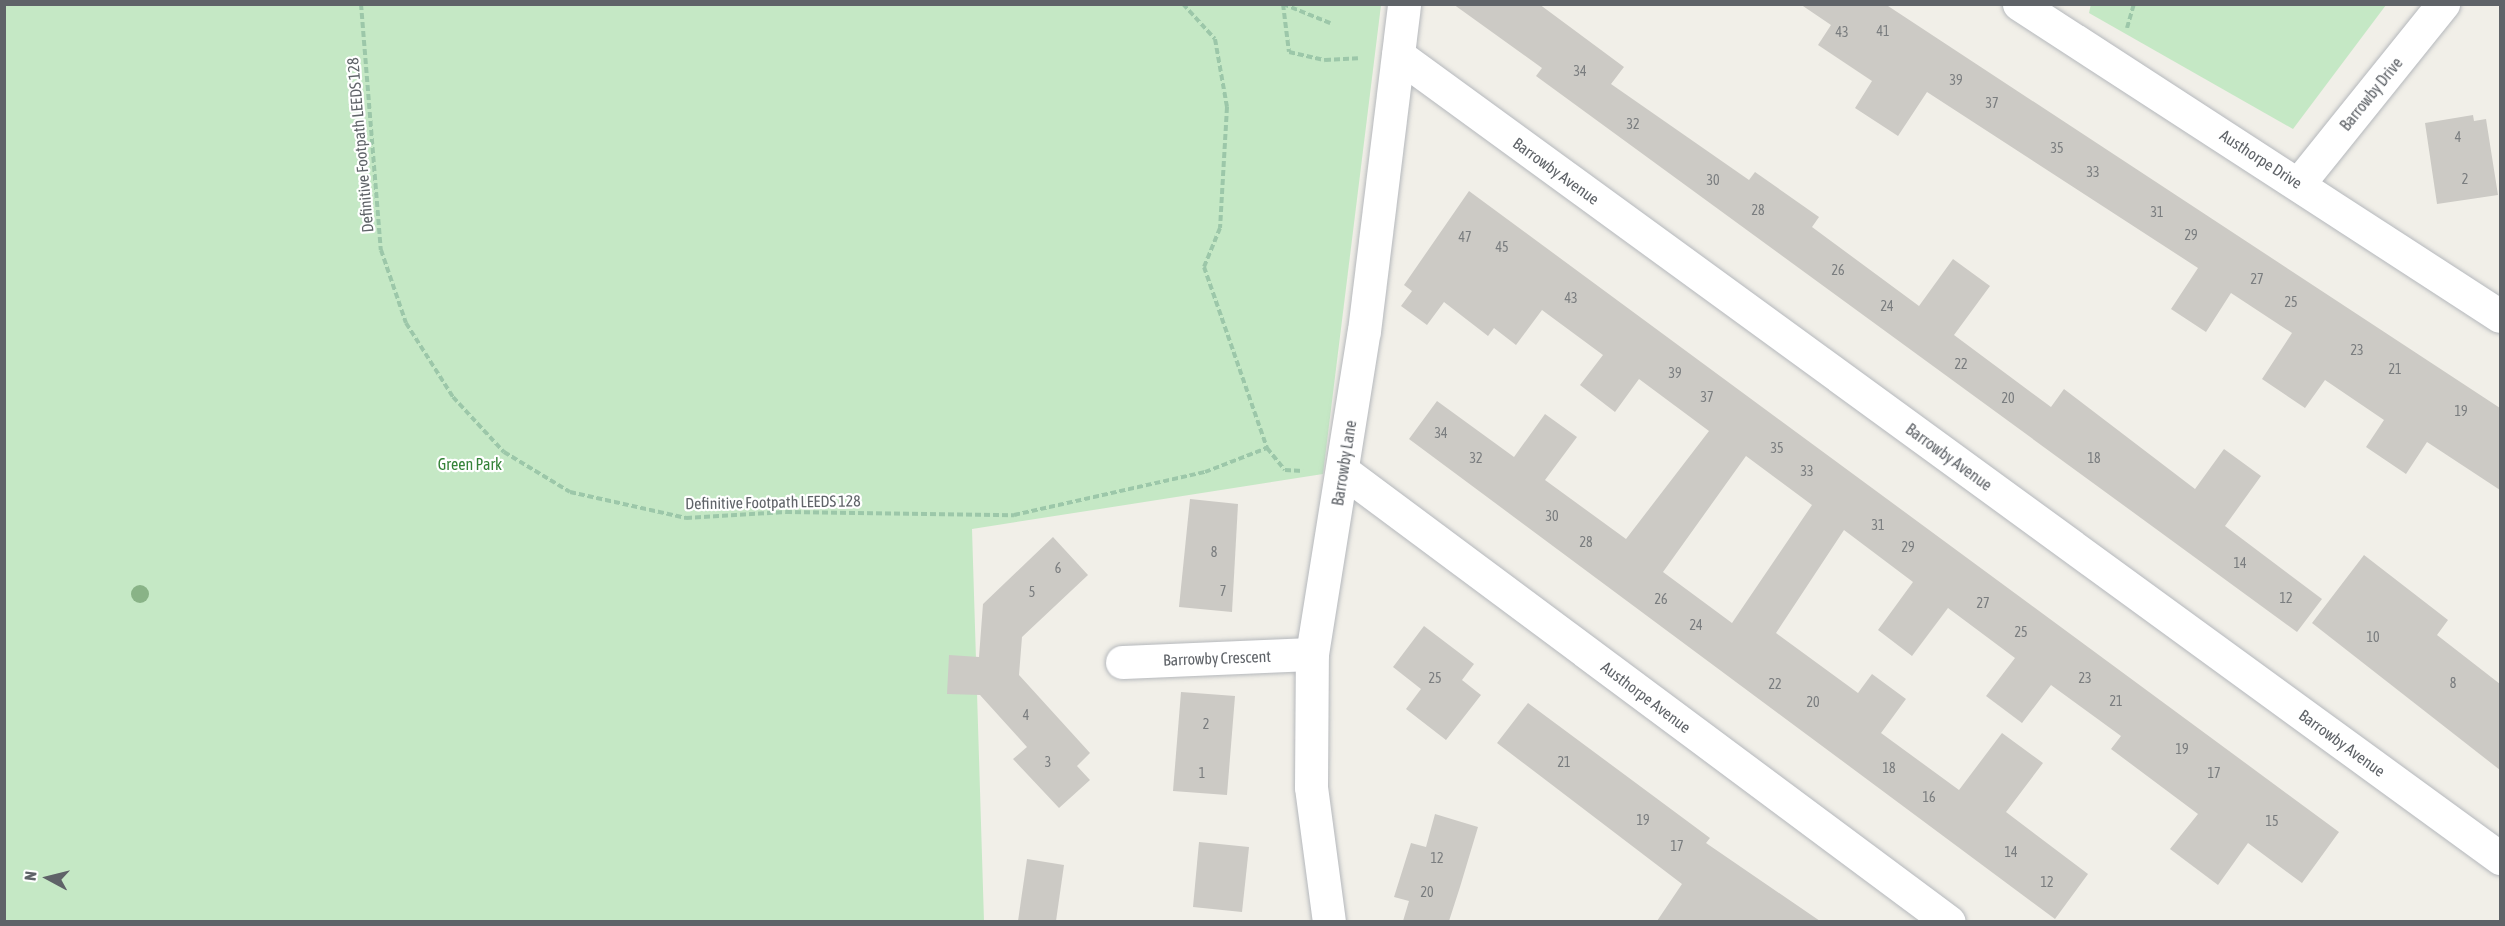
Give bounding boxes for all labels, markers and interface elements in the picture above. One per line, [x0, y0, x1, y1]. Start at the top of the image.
house number: 41 [1876, 23, 1890, 39]
house number: 43 [1835, 24, 1849, 40]
street label: Barrowby Drive [2336, 54, 2406, 134]
street label: Definitive Footpath LEEDS 128 [343, 57, 377, 233]
house number: 34 [1573, 63, 1587, 79]
house number: 39 [1949, 72, 1963, 88]
house number: 37 [1985, 95, 1999, 111]
house number: 32 [1626, 116, 1640, 132]
street label: Austhorpe Drive [2216, 125, 2306, 193]
house number: 4 [2455, 129, 2461, 145]
street label: Barrowby Avenue [1509, 133, 1603, 209]
house number: 35 [2050, 140, 2064, 156]
house number: 33 [2086, 164, 2100, 180]
house number: 2 [2462, 171, 2468, 187]
house number: 30 [1706, 172, 1720, 188]
house number: 28 [1751, 202, 1765, 218]
house number: 31 [2150, 204, 2164, 220]
house number: 29 [2184, 227, 2198, 243]
house number: 47 [1458, 229, 1472, 245]
house number: 45 [1495, 239, 1509, 255]
house number: 26 [1831, 262, 1845, 278]
house number: 27 [2250, 271, 2264, 287]
house number: 43 [1564, 290, 1578, 306]
house number: 25 [2284, 294, 2298, 310]
house number: 24 [1880, 298, 1894, 314]
house number: 23 [2350, 342, 2364, 358]
house number: 22 [1954, 356, 1968, 372]
house number: 21 [2388, 361, 2402, 377]
house number: 39 [1668, 365, 1682, 381]
house number: 37 [1700, 389, 1714, 405]
house number: 20 [2001, 390, 2015, 406]
house number: 19 [2454, 403, 2468, 419]
street label: Barrowby Lane [1328, 419, 1360, 507]
street label: Barrowby Avenue [1902, 419, 1996, 495]
house number: 34 [1434, 425, 1448, 441]
house number: 35 [1770, 440, 1784, 456]
house number: 32 [1469, 450, 1483, 466]
house number: 18 [2087, 450, 2101, 466]
park label: Green Park [438, 454, 502, 474]
house number: 33 [1800, 463, 1814, 479]
street label: Definitive Footpath LEEDS 128 [685, 491, 861, 513]
house number: 30 [1545, 508, 1559, 524]
house number: 31 [1871, 517, 1885, 533]
house number: 28 [1579, 534, 1593, 550]
house number: 29 [1901, 539, 1915, 555]
house number: 8 [1211, 544, 1217, 560]
house number: 14 [2233, 555, 2247, 571]
house number: 6 [1055, 560, 1061, 576]
house number: 7 [1220, 583, 1226, 599]
house number: 5 [1029, 584, 1035, 600]
house number: 12 [2279, 590, 2293, 606]
house number: 26 [1654, 591, 1668, 607]
house number: 27 [1976, 595, 1990, 611]
house number: 24 [1689, 617, 1703, 633]
house number: 25 [2014, 624, 2028, 640]
house number: 10 [2366, 629, 2380, 645]
street label: Barrowby Crescent [1163, 647, 1271, 669]
street label: Austhorpe Avenue [1597, 657, 1695, 737]
house number: 25 [1428, 670, 1442, 686]
house number: 23 [2078, 670, 2092, 686]
house number: 8 [2450, 675, 2456, 691]
house number: 22 [1768, 676, 1782, 692]
house number: 21 [2109, 693, 2123, 709]
house number: 20 [1806, 694, 1820, 710]
street label: Barrowby Avenue [2295, 705, 2389, 781]
house number: 4 [1023, 707, 1029, 723]
house number: 2 [1203, 716, 1209, 732]
house number: 19 [2175, 741, 2189, 757]
house number: 3 [1045, 754, 1051, 770]
house number: 21 [1557, 754, 1571, 770]
house number: 18 [1882, 760, 1896, 776]
house number: 1 [1199, 765, 1205, 781]
house number: 17 [2207, 765, 2221, 781]
house number: 16 [1922, 789, 1936, 805]
house number: 19 [1636, 812, 1650, 828]
house number: 15 [2265, 813, 2279, 829]
house number: 17 [1670, 838, 1684, 854]
house number: 14 [2004, 844, 2018, 860]
north arrow [18, 848, 78, 908]
house number: 12 [1430, 850, 1444, 866]
text: N [21, 870, 40, 882]
house number: 12 [2040, 874, 2054, 890]
house number: 20 [1420, 884, 1434, 900]

